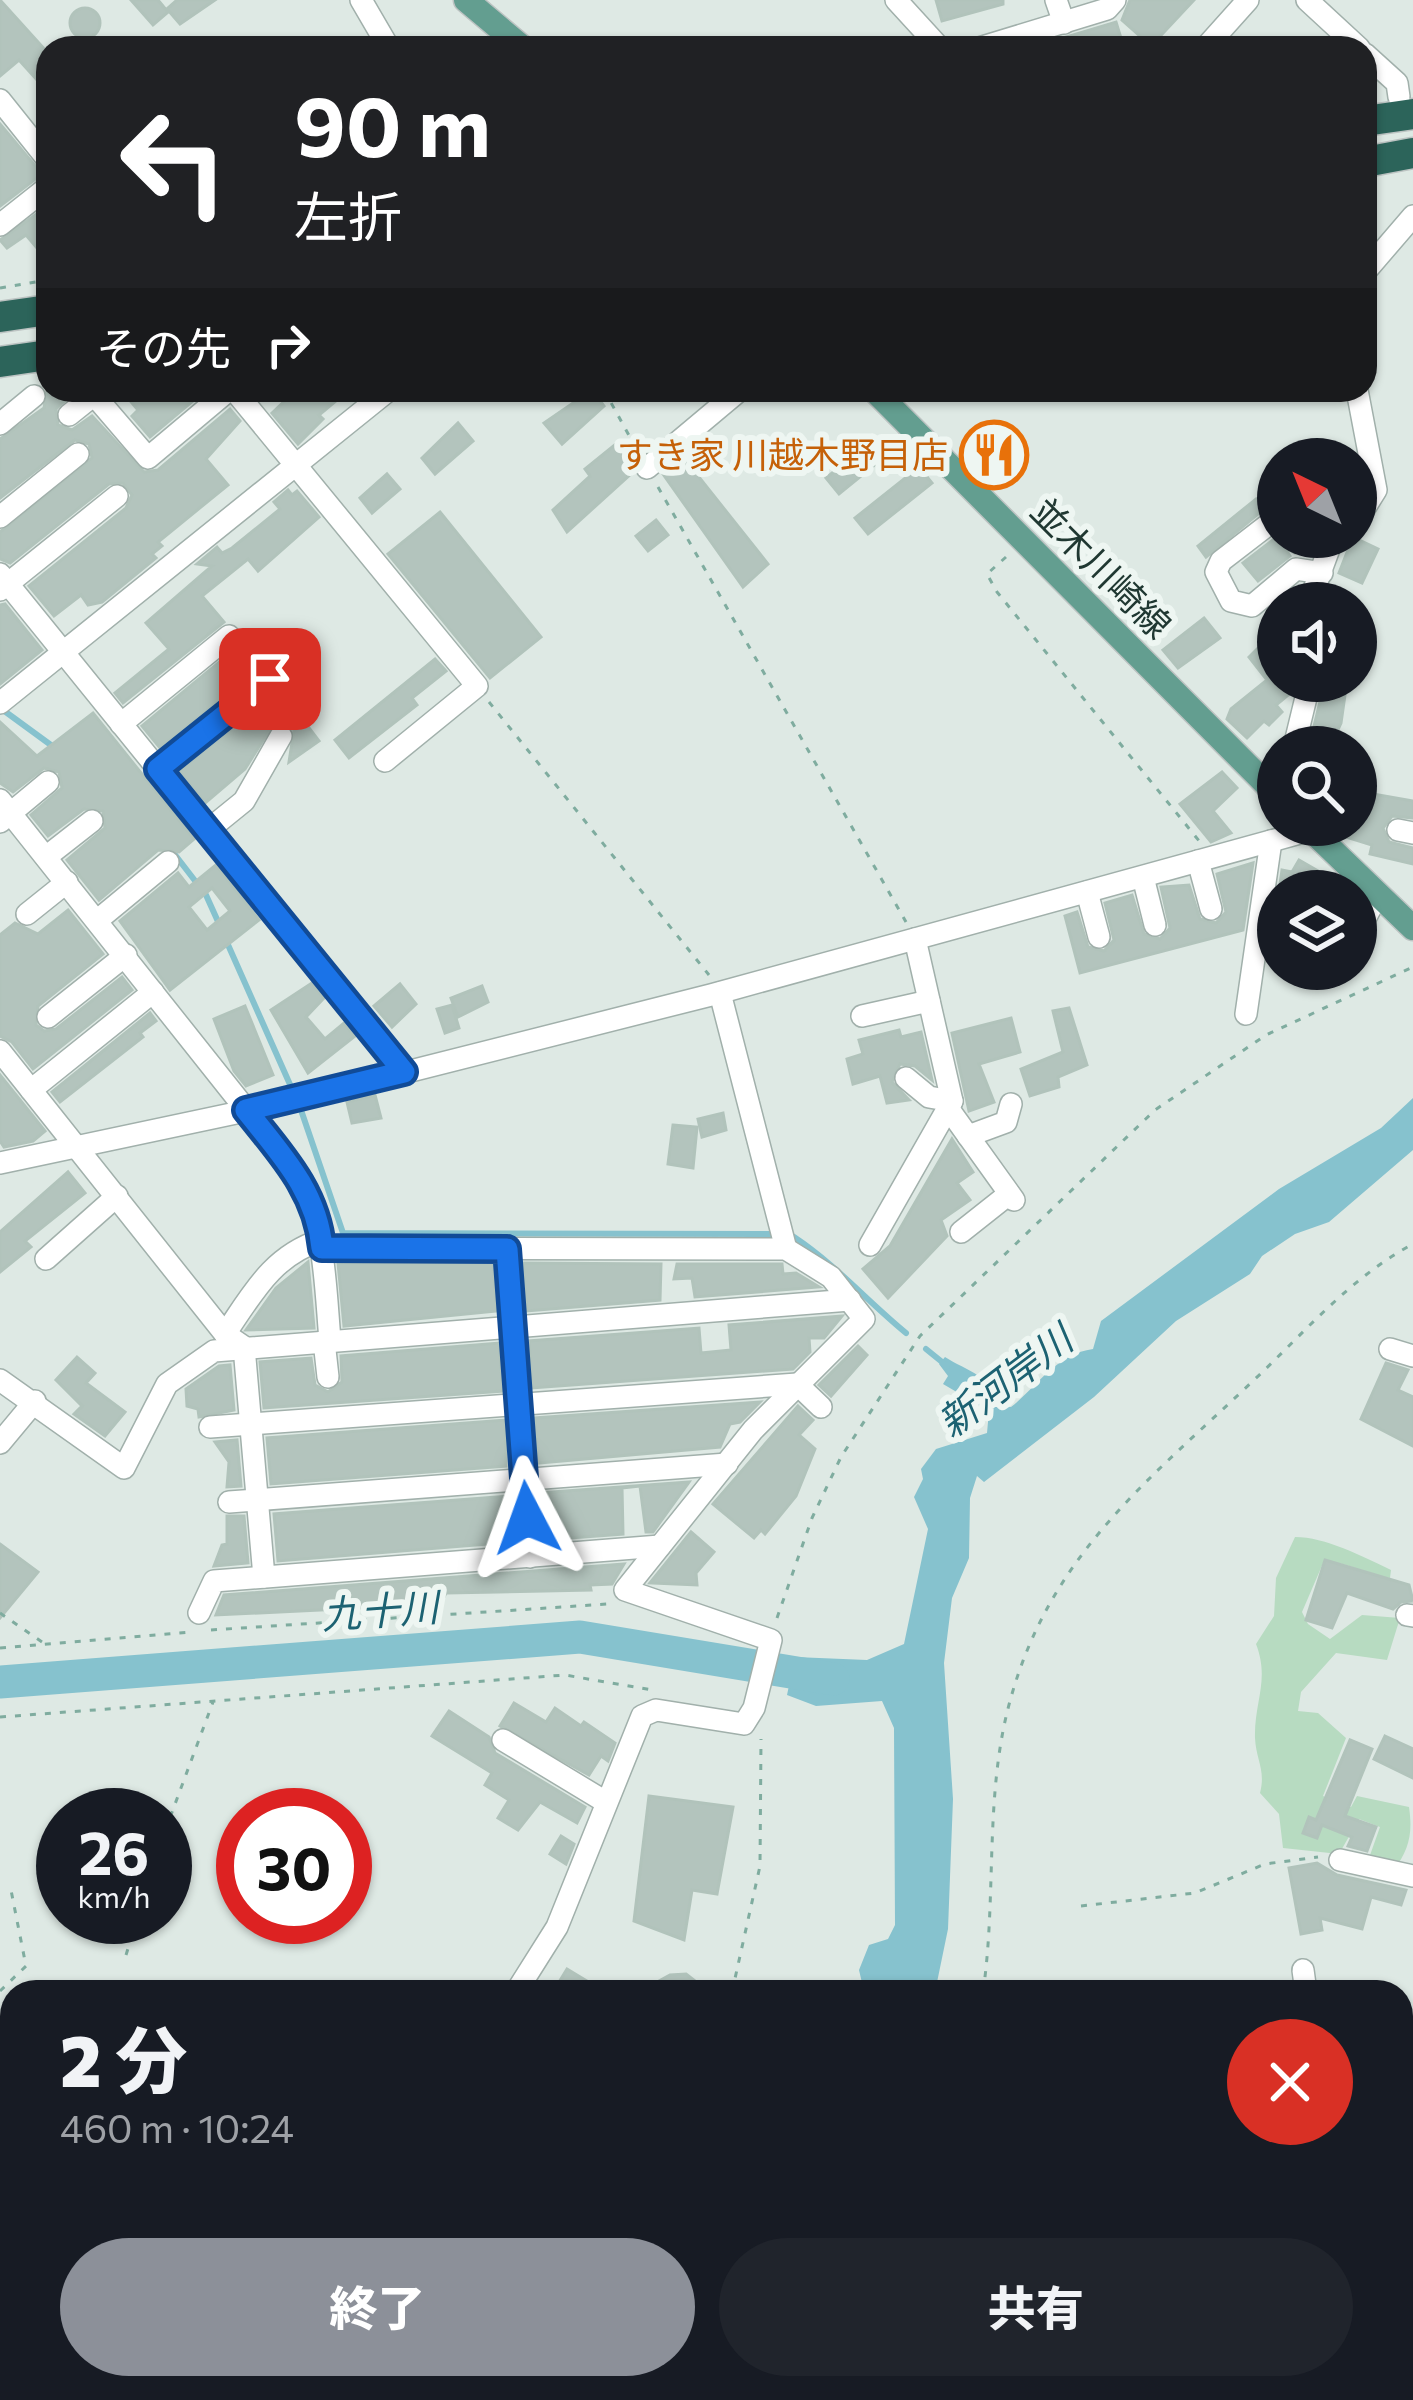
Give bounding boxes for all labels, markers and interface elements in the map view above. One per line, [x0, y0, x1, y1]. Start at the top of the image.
text: 90 m [294, 72, 491, 174]
icon: left [96, 84, 252, 240]
text: 左折 [294, 182, 402, 248]
icon: right [255, 312, 321, 378]
text: その先 [96, 319, 231, 374]
restaurant icon: すき家 川越木野目店 [959, 420, 1029, 490]
place label: すき家 川越木野目店 [617, 431, 948, 475]
north arrow [1257, 438, 1377, 558]
map controls [1257, 438, 1377, 990]
street label: 並木川崎線 [1023, 487, 1182, 646]
button: sound [1257, 582, 1377, 702]
pin [219, 628, 321, 730]
icon: arrive [237, 646, 303, 712]
button: search [1257, 726, 1377, 846]
button: layers [1257, 870, 1377, 990]
water label: 新河岸川 [927, 1311, 1084, 1446]
position arrow [464, 1455, 590, 1581]
water label: 九十川 [320, 1581, 444, 1637]
speed limit sign: 30 [216, 1788, 372, 1944]
text: 26 [79, 1814, 149, 1887]
text: km/h [78, 1877, 150, 1914]
text: 2 分 [60, 2014, 187, 2102]
button: close [1227, 2019, 1353, 2145]
text: 460 m · 10:24 [60, 2103, 294, 2151]
button: 終了 [60, 2238, 695, 2376]
button: 共有 [719, 2238, 1353, 2376]

